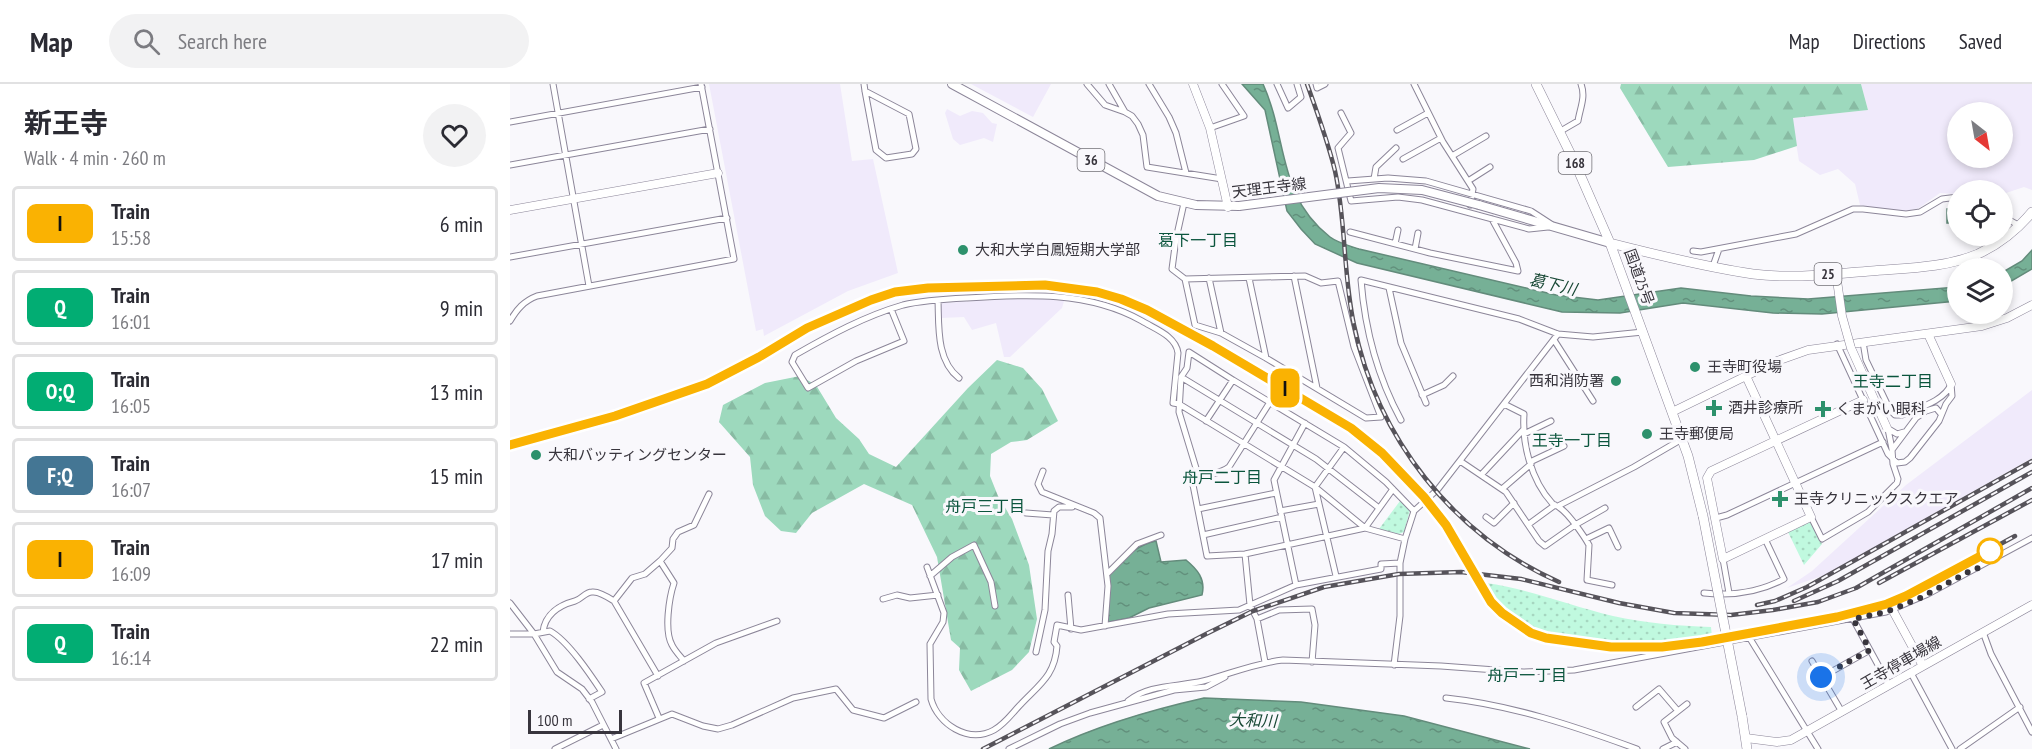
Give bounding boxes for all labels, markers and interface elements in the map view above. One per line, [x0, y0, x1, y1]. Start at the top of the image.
search box [109, 14, 529, 68]
text: Map [30, 23, 73, 60]
icon: search [130, 25, 163, 58]
text: Search here [178, 27, 267, 55]
text: Map [1789, 28, 1820, 55]
text: Directions [1853, 28, 1926, 55]
text: Saved [1959, 28, 2002, 55]
north arrow [1947, 102, 2013, 168]
map controls [1947, 102, 2013, 324]
text: 新王寺 [24, 104, 108, 141]
button: heart [423, 104, 486, 167]
text: Walk · 4 min · 260 m [24, 145, 166, 171]
road number: 36 [1078, 149, 1104, 171]
road number: 168 [1558, 152, 1592, 174]
street label: 天理王寺線 [1231, 174, 1307, 202]
button: locate [1947, 180, 2013, 246]
text: Train [111, 197, 150, 225]
text: I [58, 210, 63, 237]
text: 6 min [440, 210, 483, 238]
text: 15:58 [111, 225, 151, 251]
district label: 葛下一丁目 [1158, 230, 1238, 250]
place label: 大和大学白鳳短期大学部 [975, 240, 1140, 259]
marker: 大和大学白鳳短期大学部 [956, 243, 970, 257]
street label: 国道25号 [1621, 246, 1658, 308]
button: layers [1947, 258, 2013, 324]
road number: 25 [1814, 263, 1842, 285]
water label: 葛下川 [1527, 269, 1581, 300]
text: Train [111, 281, 150, 309]
text: Q [54, 294, 66, 321]
text: 9 min [440, 294, 483, 322]
text: 16:01 [111, 309, 151, 335]
place label: 王寺町役場 [1707, 357, 1782, 376]
marker: 王寺町役場 [1688, 360, 1702, 374]
text: Train [111, 365, 150, 393]
line badge: I [1266, 368, 1304, 408]
place label: 西和消防署 [1529, 371, 1604, 390]
district label: 王寺二丁目 [1853, 371, 1933, 391]
marker: 西和消防署 [1609, 374, 1623, 388]
text: I [1283, 375, 1288, 402]
text: O;Q [46, 378, 74, 405]
text: 13 min [430, 378, 483, 406]
text: 16:05 [111, 393, 151, 419]
place label: 酒井診療所 [1728, 398, 1803, 417]
marker: 酒井診療所 [1705, 399, 1723, 417]
place label: くまがい眼科 [1836, 399, 1926, 418]
marker: くまがい眼科 [1814, 400, 1832, 418]
place label: 王寺郵便局 [1659, 424, 1734, 443]
marker: 王寺郵便局 [1640, 427, 1654, 441]
district label: 王寺一丁目 [1532, 430, 1612, 450]
place label: 大和バッティングセンター [548, 445, 727, 464]
marker: 大和バッティングセンター [529, 448, 543, 462]
text: Train [111, 449, 150, 477]
text: F;Q [47, 462, 73, 489]
text: 15 min [430, 462, 483, 490]
district label: 舟戸二丁目 [1182, 467, 1262, 487]
text: 16:07 [111, 477, 151, 503]
place label: 王寺クリニックスクエア [1794, 489, 1959, 508]
marker: 王寺クリニックスクエア [1771, 490, 1789, 508]
district label: 舟戸三丁目 [945, 496, 1025, 516]
text: Train [111, 533, 150, 561]
unlabelled marker [1977, 538, 2003, 564]
text: I [58, 546, 63, 573]
text: 17 min [431, 546, 483, 574]
text: 16:09 [111, 561, 151, 587]
text: Train [111, 617, 150, 645]
text: Q [54, 630, 66, 657]
text: 22 min [430, 630, 483, 658]
street label: 王寺停車場線 [1857, 632, 1944, 693]
text: 16:14 [111, 645, 151, 671]
your location [1806, 662, 1836, 692]
district label: 舟戸一丁目 [1487, 665, 1567, 685]
scale bar [528, 707, 622, 734]
water label: 大和川 [1229, 709, 1279, 731]
text: 100 m [537, 710, 572, 730]

